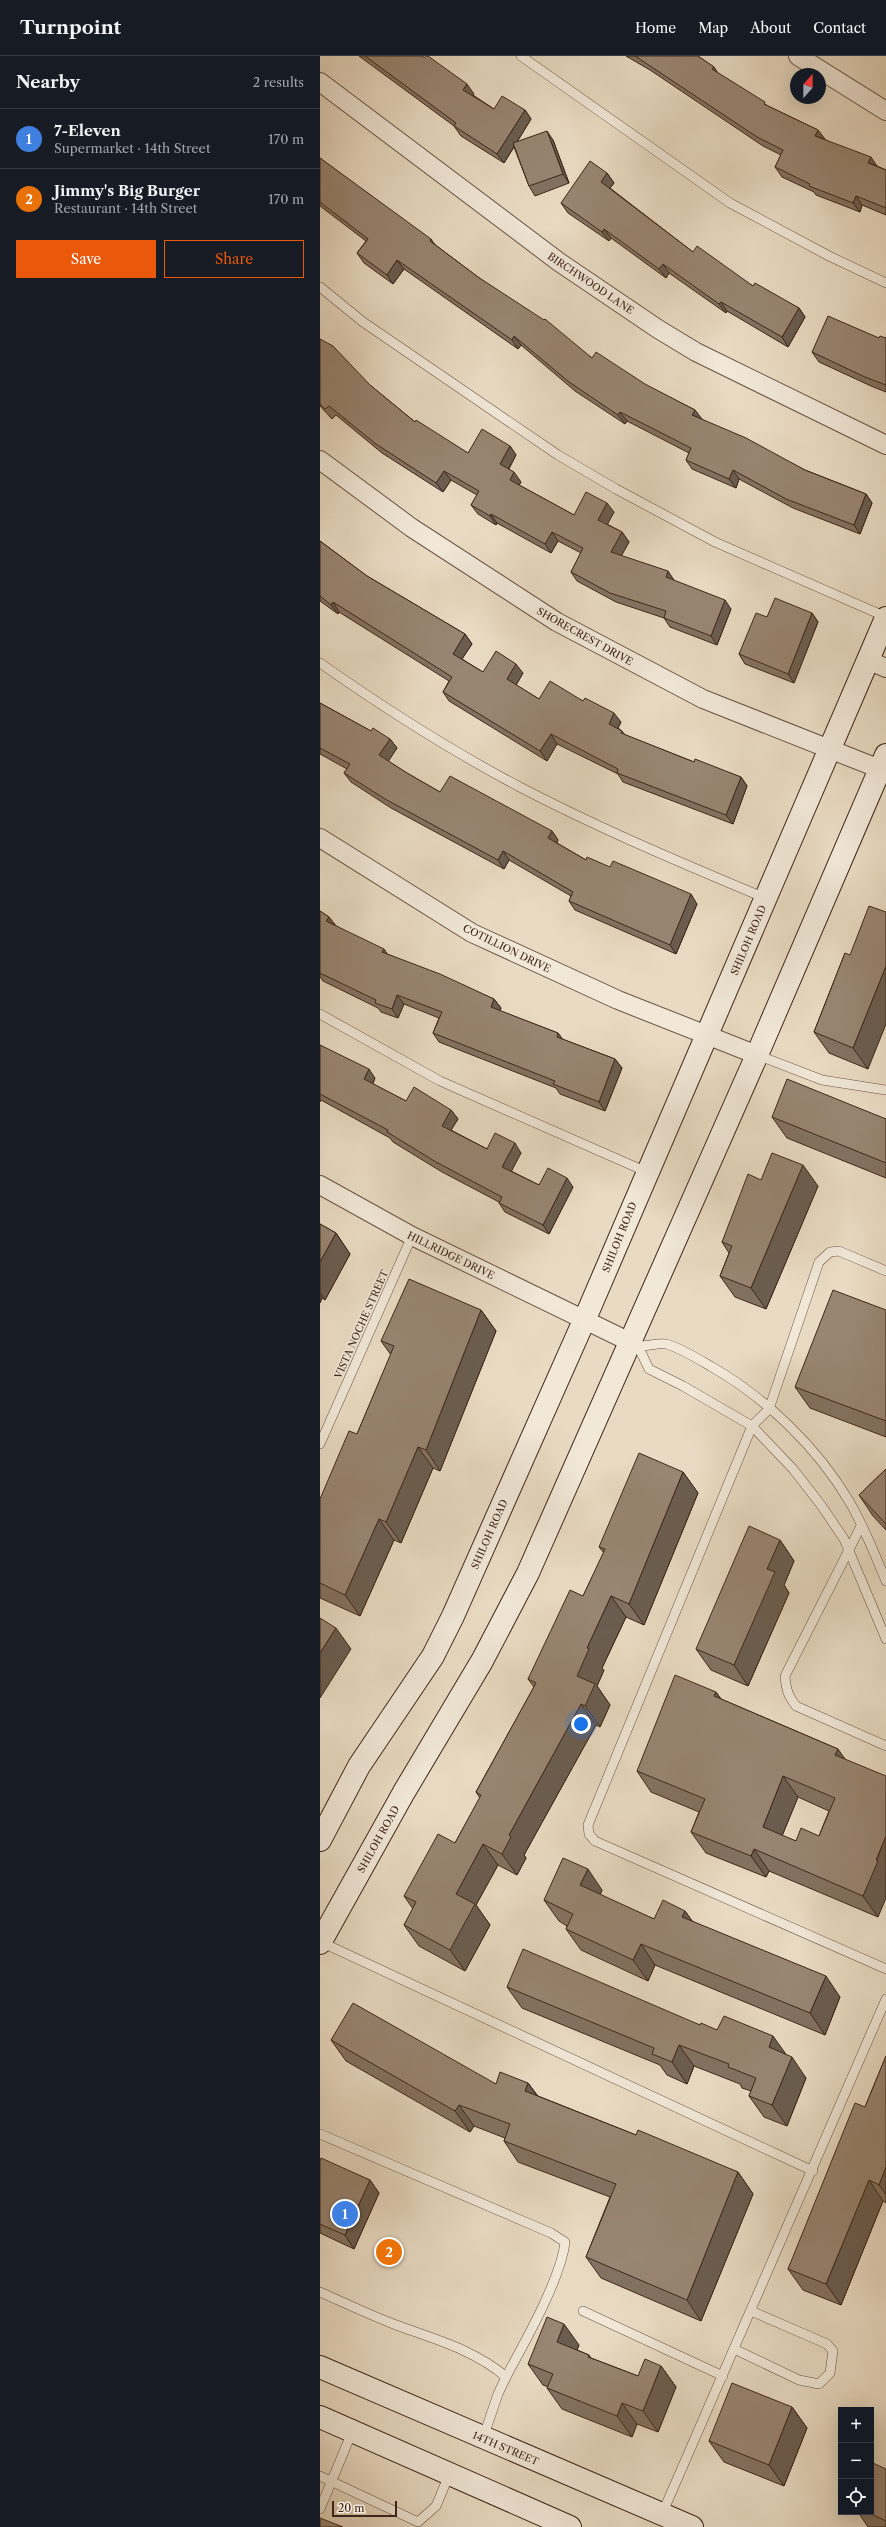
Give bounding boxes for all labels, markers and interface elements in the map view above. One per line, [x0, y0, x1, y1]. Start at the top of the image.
text: Turnpoint [20, 16, 121, 39]
text: Home [635, 19, 676, 37]
text: Map [698, 19, 728, 37]
text: About [750, 19, 791, 37]
text: Contact [813, 19, 866, 37]
north arrow [790, 68, 826, 104]
text: Nearby [16, 72, 80, 92]
text: 2 results [253, 74, 304, 90]
text: 7-Eleven [54, 121, 121, 140]
text: 1 [26, 131, 32, 147]
text: 170 m [268, 131, 304, 147]
text: Supermarket · 14th Street [54, 140, 210, 156]
text: Jimmy's Big Burger [54, 181, 200, 200]
text: 2 [25, 191, 33, 207]
text: 170 m [268, 191, 304, 207]
text: Restaurant · 14th Street [54, 200, 197, 216]
button: Save [16, 240, 156, 278]
button: Share [164, 240, 304, 278]
street label: BIRCHWOOD LANE [545, 250, 636, 317]
street label: SHORECREST DRIVE [534, 605, 635, 668]
street label: SHILOH ROAD [728, 903, 769, 977]
street label: COTILLION DRIVE [461, 921, 553, 975]
street label: SHILOH ROAD [599, 1200, 640, 1274]
street label: HILLRIDGE DRIVE [405, 1229, 497, 1282]
street label: VISTA NOCHE STREET [331, 1267, 392, 1382]
street label: SHILOH ROAD [468, 1497, 511, 1571]
your location [571, 1714, 591, 1734]
street label: SHILOH ROAD [355, 1803, 402, 1875]
pin: 1 [332, 2199, 358, 2229]
pin: 2 [376, 2237, 402, 2267]
map controls [838, 2407, 874, 2515]
button: + [838, 2407, 874, 2443]
street label: 14TH STREET [471, 2429, 541, 2468]
button: − [838, 2443, 874, 2479]
button: locate [838, 2479, 874, 2515]
scale bar [332, 2499, 397, 2518]
text: 20 m [338, 2501, 364, 2515]

